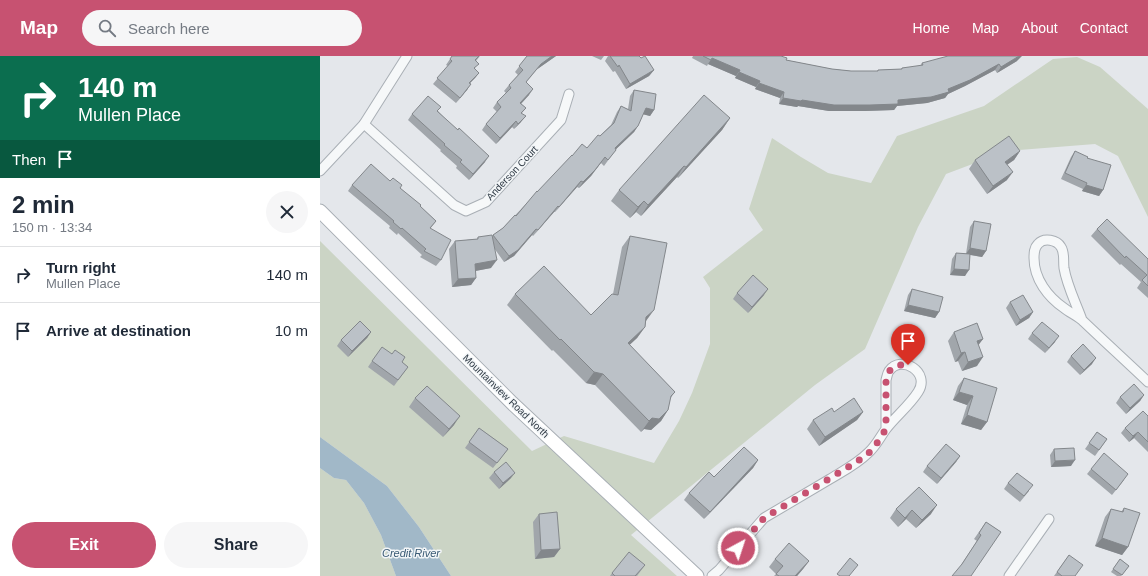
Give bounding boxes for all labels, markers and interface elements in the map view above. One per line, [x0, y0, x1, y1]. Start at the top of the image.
search box [82, 10, 362, 46]
text: Map [20, 17, 58, 38]
icon: search [96, 17, 118, 39]
text: Search here [128, 20, 210, 37]
text: Home [913, 20, 950, 36]
text: Map [972, 20, 999, 36]
text: About [1021, 20, 1058, 36]
text: Contact [1080, 20, 1128, 36]
icon: right [12, 72, 64, 124]
text: 140 m [78, 72, 157, 103]
text: Mullen Place [78, 105, 181, 125]
street label: Anderson Court [484, 143, 540, 202]
icon: arrive [54, 148, 76, 170]
text: Then [12, 151, 46, 168]
text: 2 min [12, 191, 75, 218]
button: close [266, 191, 308, 233]
text: 150 m · 13:34 [12, 220, 92, 235]
text: Turn right [46, 259, 116, 276]
icon: right [12, 264, 34, 286]
text: 140 m [266, 266, 308, 283]
text: Mullen Place [46, 276, 120, 291]
icon: arrive [12, 320, 34, 342]
text: Arrive at destination [46, 322, 191, 339]
text: 10 m [275, 322, 308, 339]
pin [891, 324, 925, 365]
icon: arrive [897, 330, 919, 352]
street label: Mountainview Road North [461, 352, 551, 440]
button: Exit [12, 522, 156, 568]
button: Share [164, 522, 308, 568]
position arrow [717, 527, 759, 569]
water label: Credit River [382, 547, 441, 559]

